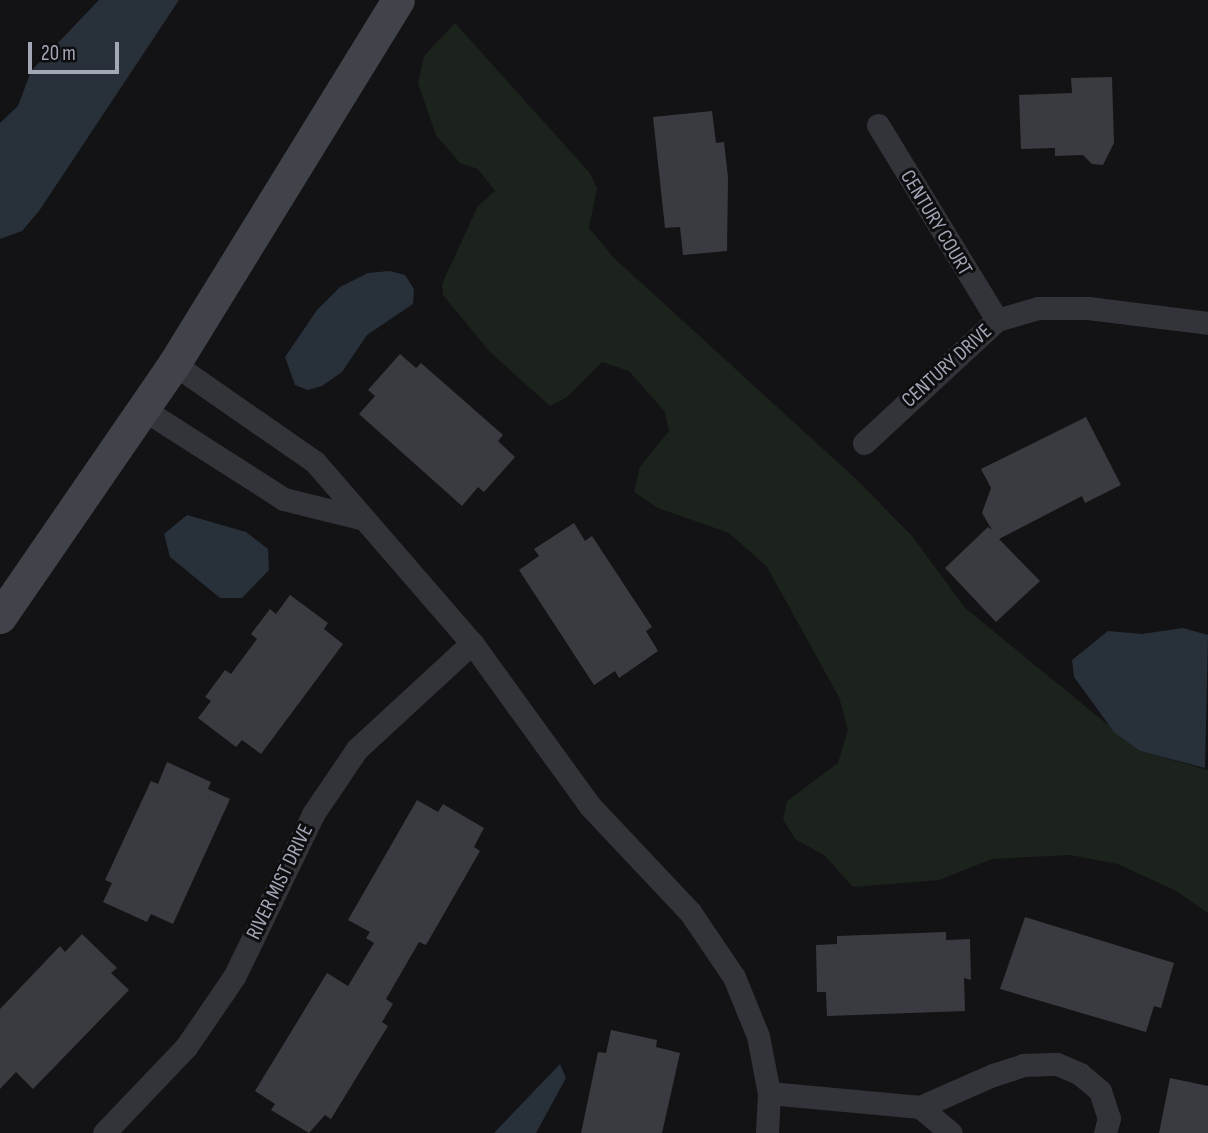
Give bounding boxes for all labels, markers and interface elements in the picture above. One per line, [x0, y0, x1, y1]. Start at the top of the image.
scale bar [32, 28, 122, 72]
text: 20 m [41, 41, 76, 66]
street label: CENTURY COURT [895, 166, 977, 280]
street label: CENTURY DRIVE [897, 319, 997, 413]
street label: RIVER MIST DRIVE [241, 820, 319, 944]

